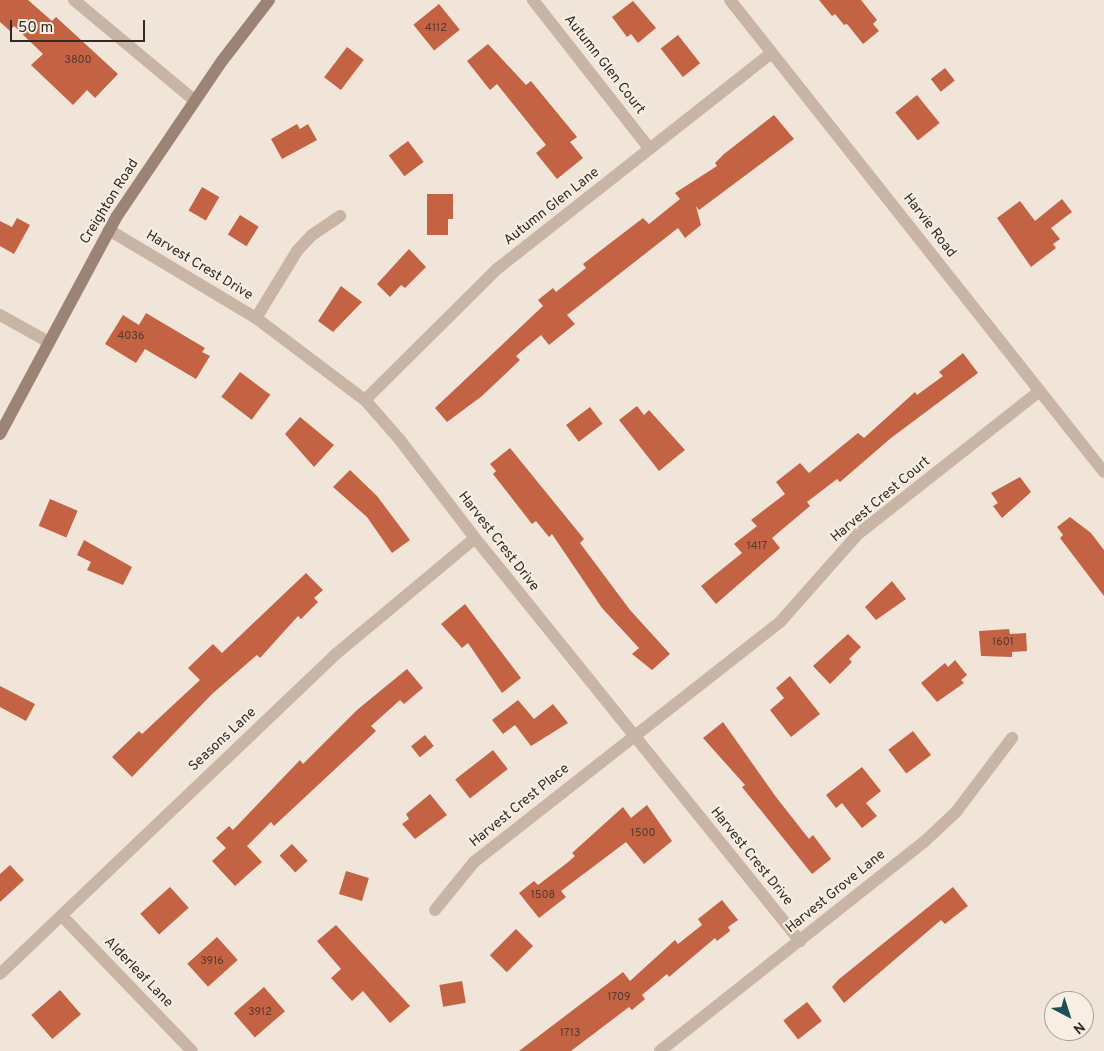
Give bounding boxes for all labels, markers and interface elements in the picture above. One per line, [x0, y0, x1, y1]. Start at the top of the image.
scale bar [12, 10, 148, 42]
street label: Autumn Glen Court [560, 12, 648, 118]
text: 50 m [18, 19, 53, 38]
house number: 4112 [425, 21, 447, 35]
house number: 3800 [64, 53, 92, 67]
street label: Creighton Road [77, 156, 143, 248]
street label: Autumn Glen Lane [501, 164, 603, 250]
street label: Harvie Road [899, 191, 959, 261]
street label: Harvest Crest Drive [143, 227, 255, 305]
house number: 4036 [117, 329, 145, 343]
street label: Harvest Crest Court [828, 454, 934, 546]
street label: Harvest Crest Drive [454, 489, 542, 595]
house number: 1417 [747, 539, 767, 553]
house number: 1601 [992, 635, 1014, 649]
street label: Seasons Lane [186, 705, 260, 775]
street label: Harvest Crest Place [467, 761, 573, 851]
street label: Harvest Crest Drive [706, 804, 796, 910]
house number: 1500 [631, 826, 655, 840]
street label: Harvest Grove Lane [783, 847, 889, 937]
house number: 1508 [531, 888, 555, 902]
street label: Alderleaf Lane [100, 934, 176, 1012]
house number: 3916 [200, 954, 224, 968]
house number: 1709 [607, 990, 631, 1004]
north arrow [1044, 991, 1094, 1041]
house number: 3912 [248, 1005, 272, 1019]
text: N [1069, 1017, 1088, 1037]
house number: 1713 [560, 1026, 580, 1040]

